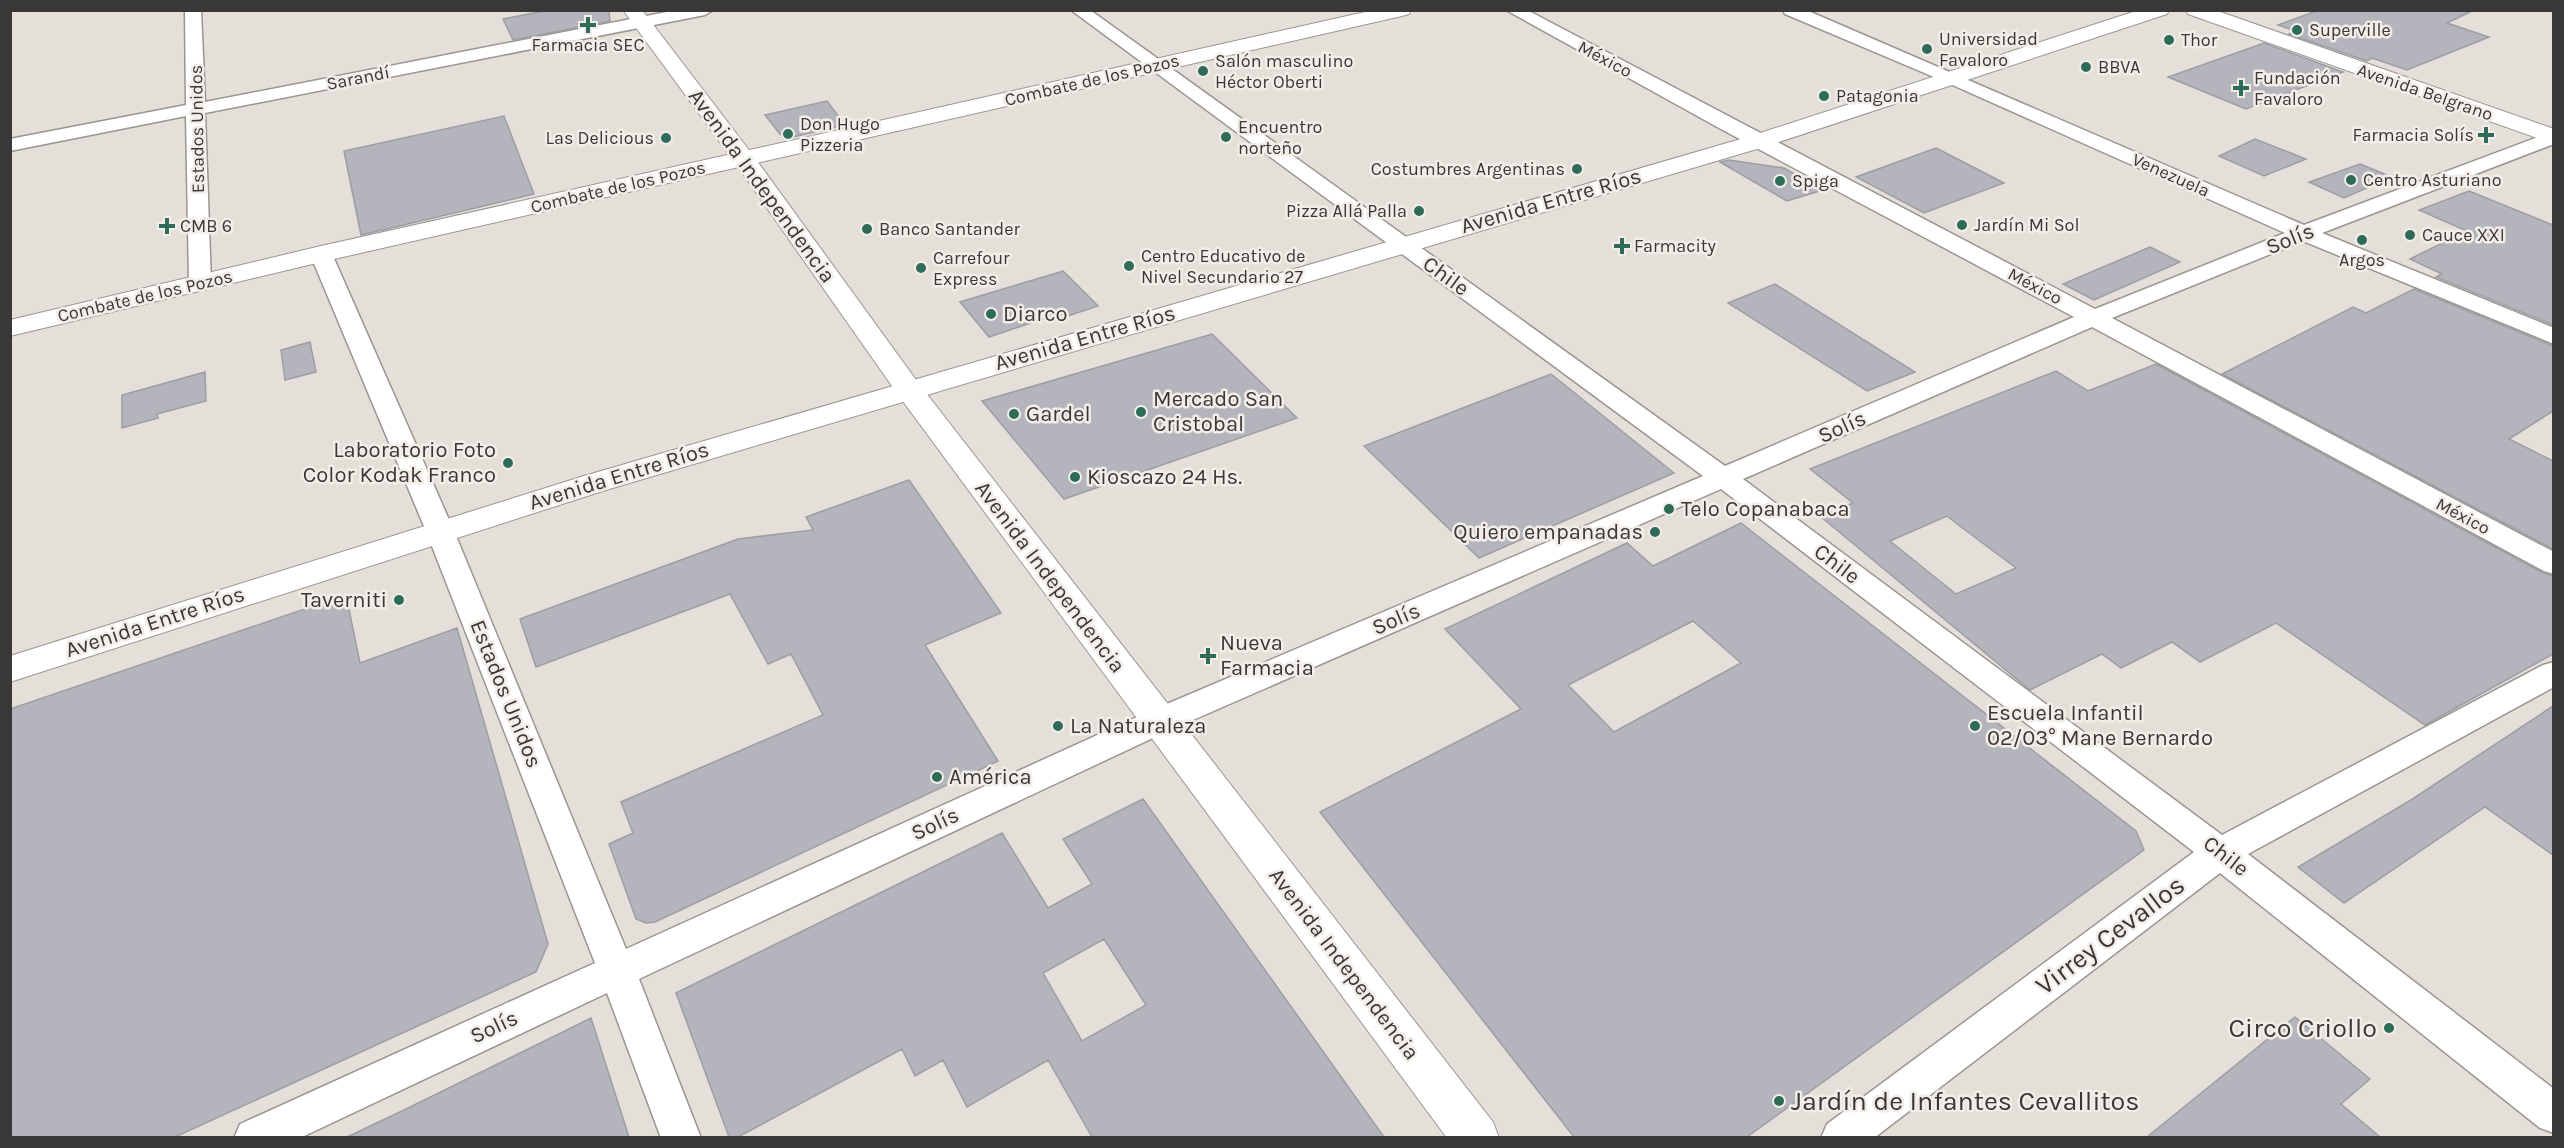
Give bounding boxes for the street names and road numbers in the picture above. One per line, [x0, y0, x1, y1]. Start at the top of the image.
street label: México [1574, 36, 1636, 82]
street label: Combate de los Pozos [1002, 49, 1182, 111]
street label: Avenida Belgrano [2354, 58, 2496, 126]
street label: Sarandí [324, 61, 392, 95]
street label: Estados Unidos [185, 65, 209, 193]
street label: Avenida Independencia [683, 84, 841, 288]
street label: Venezuela [2129, 148, 2213, 202]
street label: Combate de los Pozos [528, 156, 708, 218]
street label: Avenida Entre Ríos [1458, 163, 1644, 239]
street label: Solís [2262, 218, 2318, 260]
street label: Chile [1418, 251, 1474, 301]
street label: México [2004, 263, 2066, 309]
street label: Combate de los Pozos [55, 265, 235, 327]
street label: Avenida Entre Ríos [992, 300, 1178, 376]
street label: Solís [1814, 405, 1870, 449]
street label: Avenida Entre Ríos [526, 436, 712, 516]
street label: Avenida Independencia [969, 476, 1131, 678]
street label: México [2432, 493, 2494, 539]
street label: Chile [1809, 538, 1865, 590]
street label: Avenida Entre Ríos [62, 581, 248, 663]
street label: Solís [1368, 597, 1424, 641]
street label: Estados Unidos [465, 616, 547, 772]
street label: Solís [907, 802, 963, 846]
street label: Chile [2198, 830, 2254, 882]
street label: Avenida Independencia [1263, 863, 1425, 1065]
street label: Virrey Cevallos [2029, 869, 2191, 1001]
street label: Solís [466, 1005, 522, 1049]

